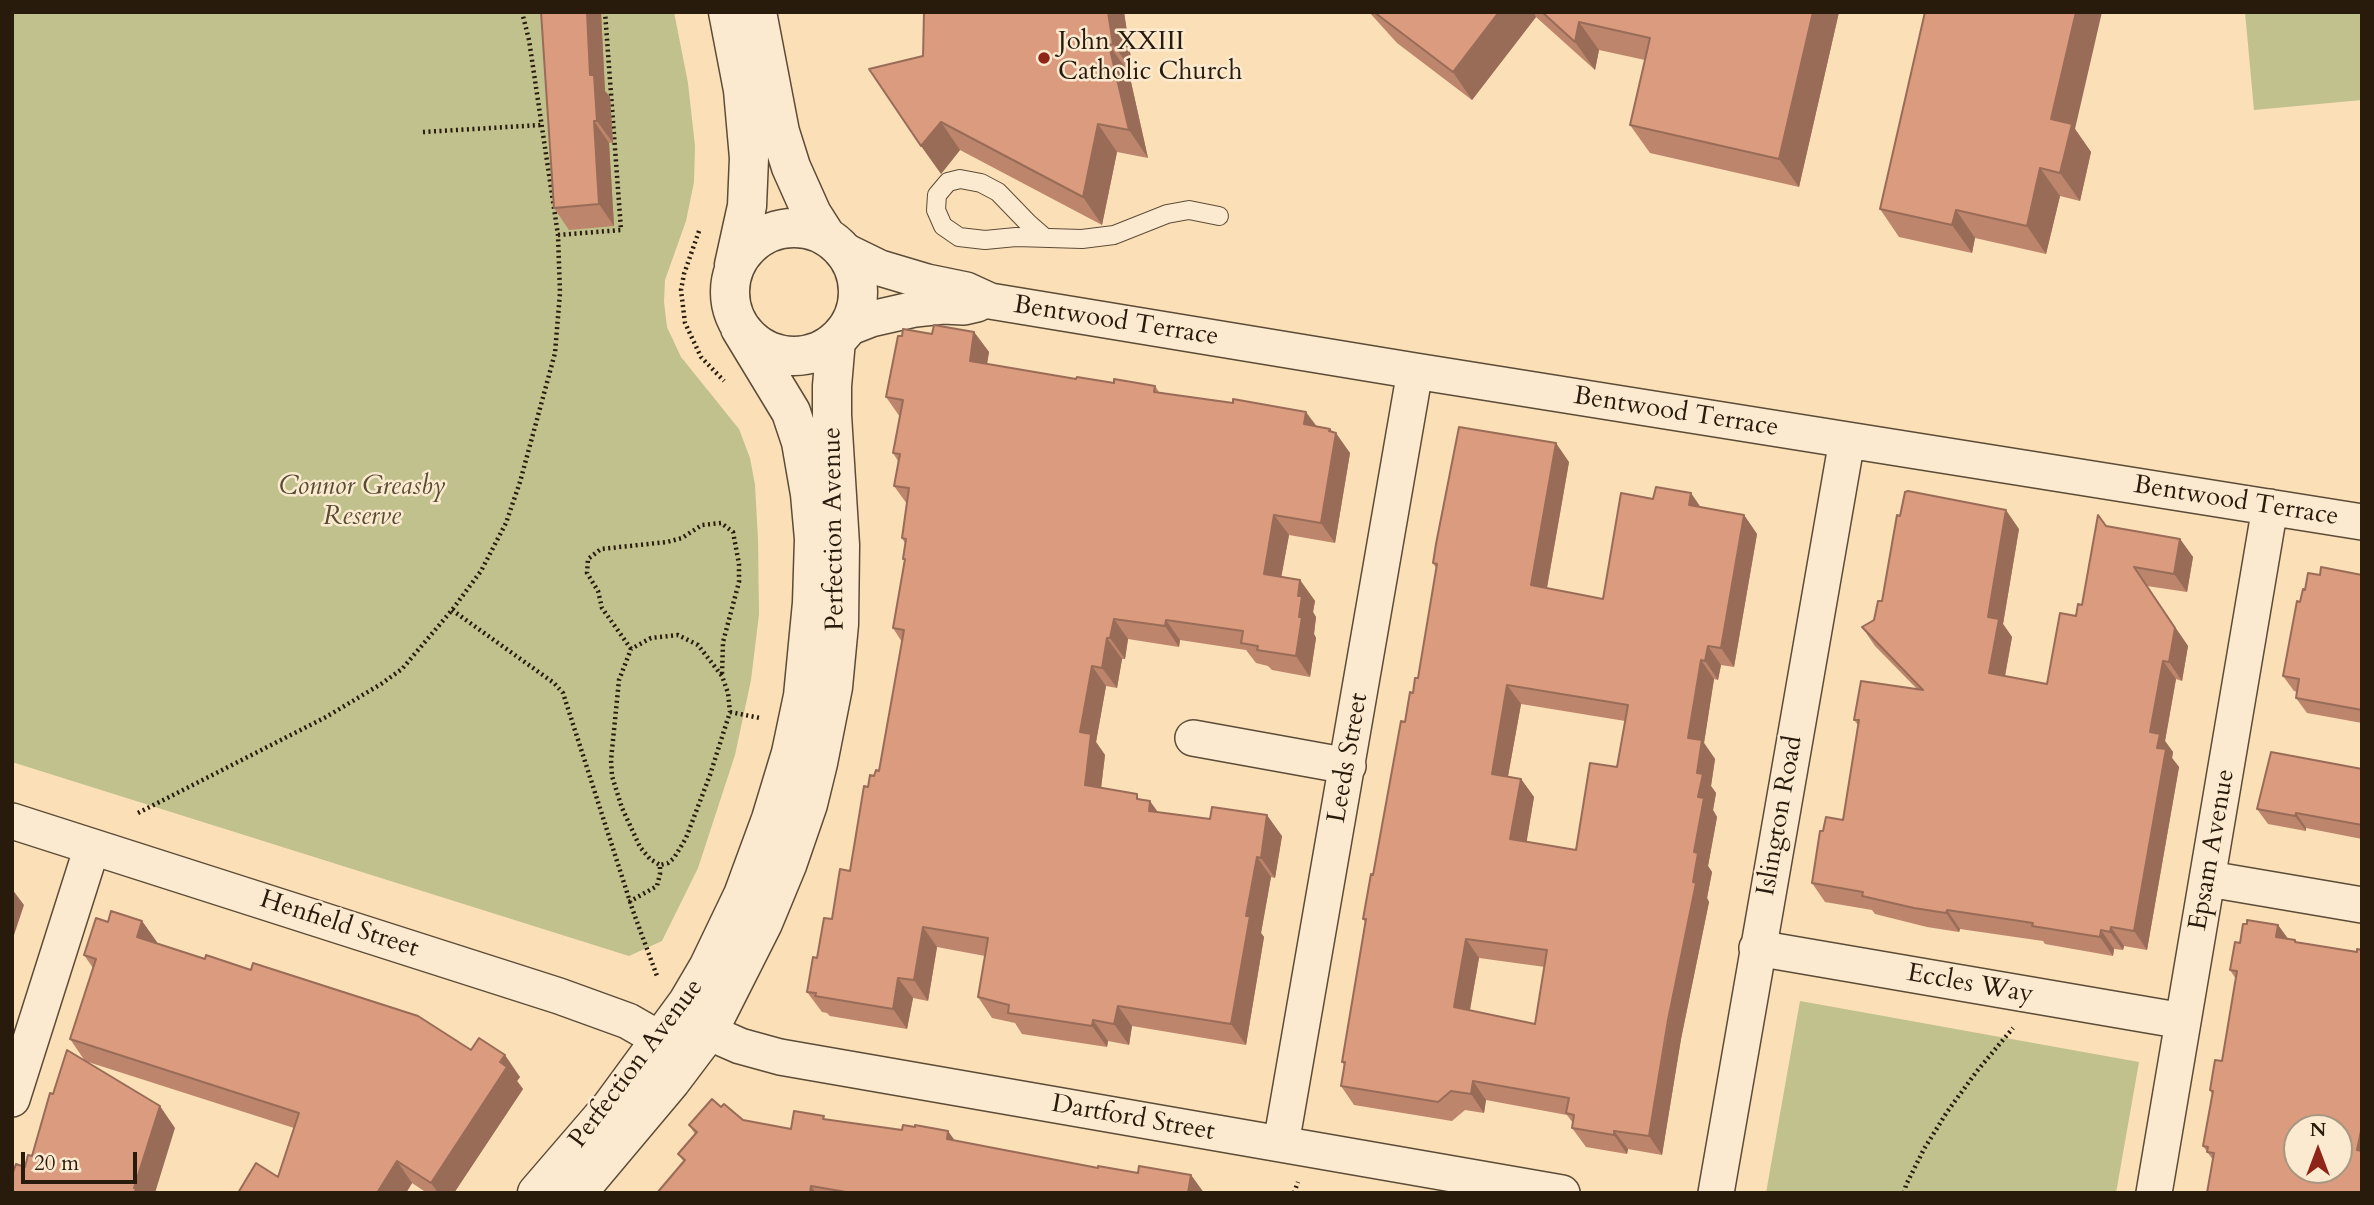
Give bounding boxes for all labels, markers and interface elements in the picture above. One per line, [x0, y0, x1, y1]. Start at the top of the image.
place label: John XXIII Catholic Church [1058, 27, 1242, 88]
marker: John XXIII Catholic Church [1036, 50, 1052, 66]
street label: Bentwood Terrace [1011, 290, 1221, 354]
street label: Bentwood Terrace [1571, 381, 1781, 445]
street label: Perfection Avenue [818, 427, 852, 631]
street label: Bentwood Terrace [2131, 470, 2341, 534]
park label: Connor Greasby Reserve [279, 472, 445, 534]
street label: Leeds Street [1322, 691, 1376, 825]
street label: Islington Road [1752, 734, 1810, 898]
street label: Epsam Avenue [2183, 767, 2243, 933]
street label: Henfield Street [256, 885, 422, 965]
street label: Eccles Way [1904, 959, 2036, 1011]
street label: Perfection Avenue [563, 973, 711, 1155]
street label: Dartford Street [1049, 1089, 1217, 1149]
north arrow [2283, 1114, 2353, 1184]
text: N [2310, 1117, 2326, 1143]
scale bar [24, 1138, 140, 1182]
text: 20 m [34, 1149, 79, 1178]

